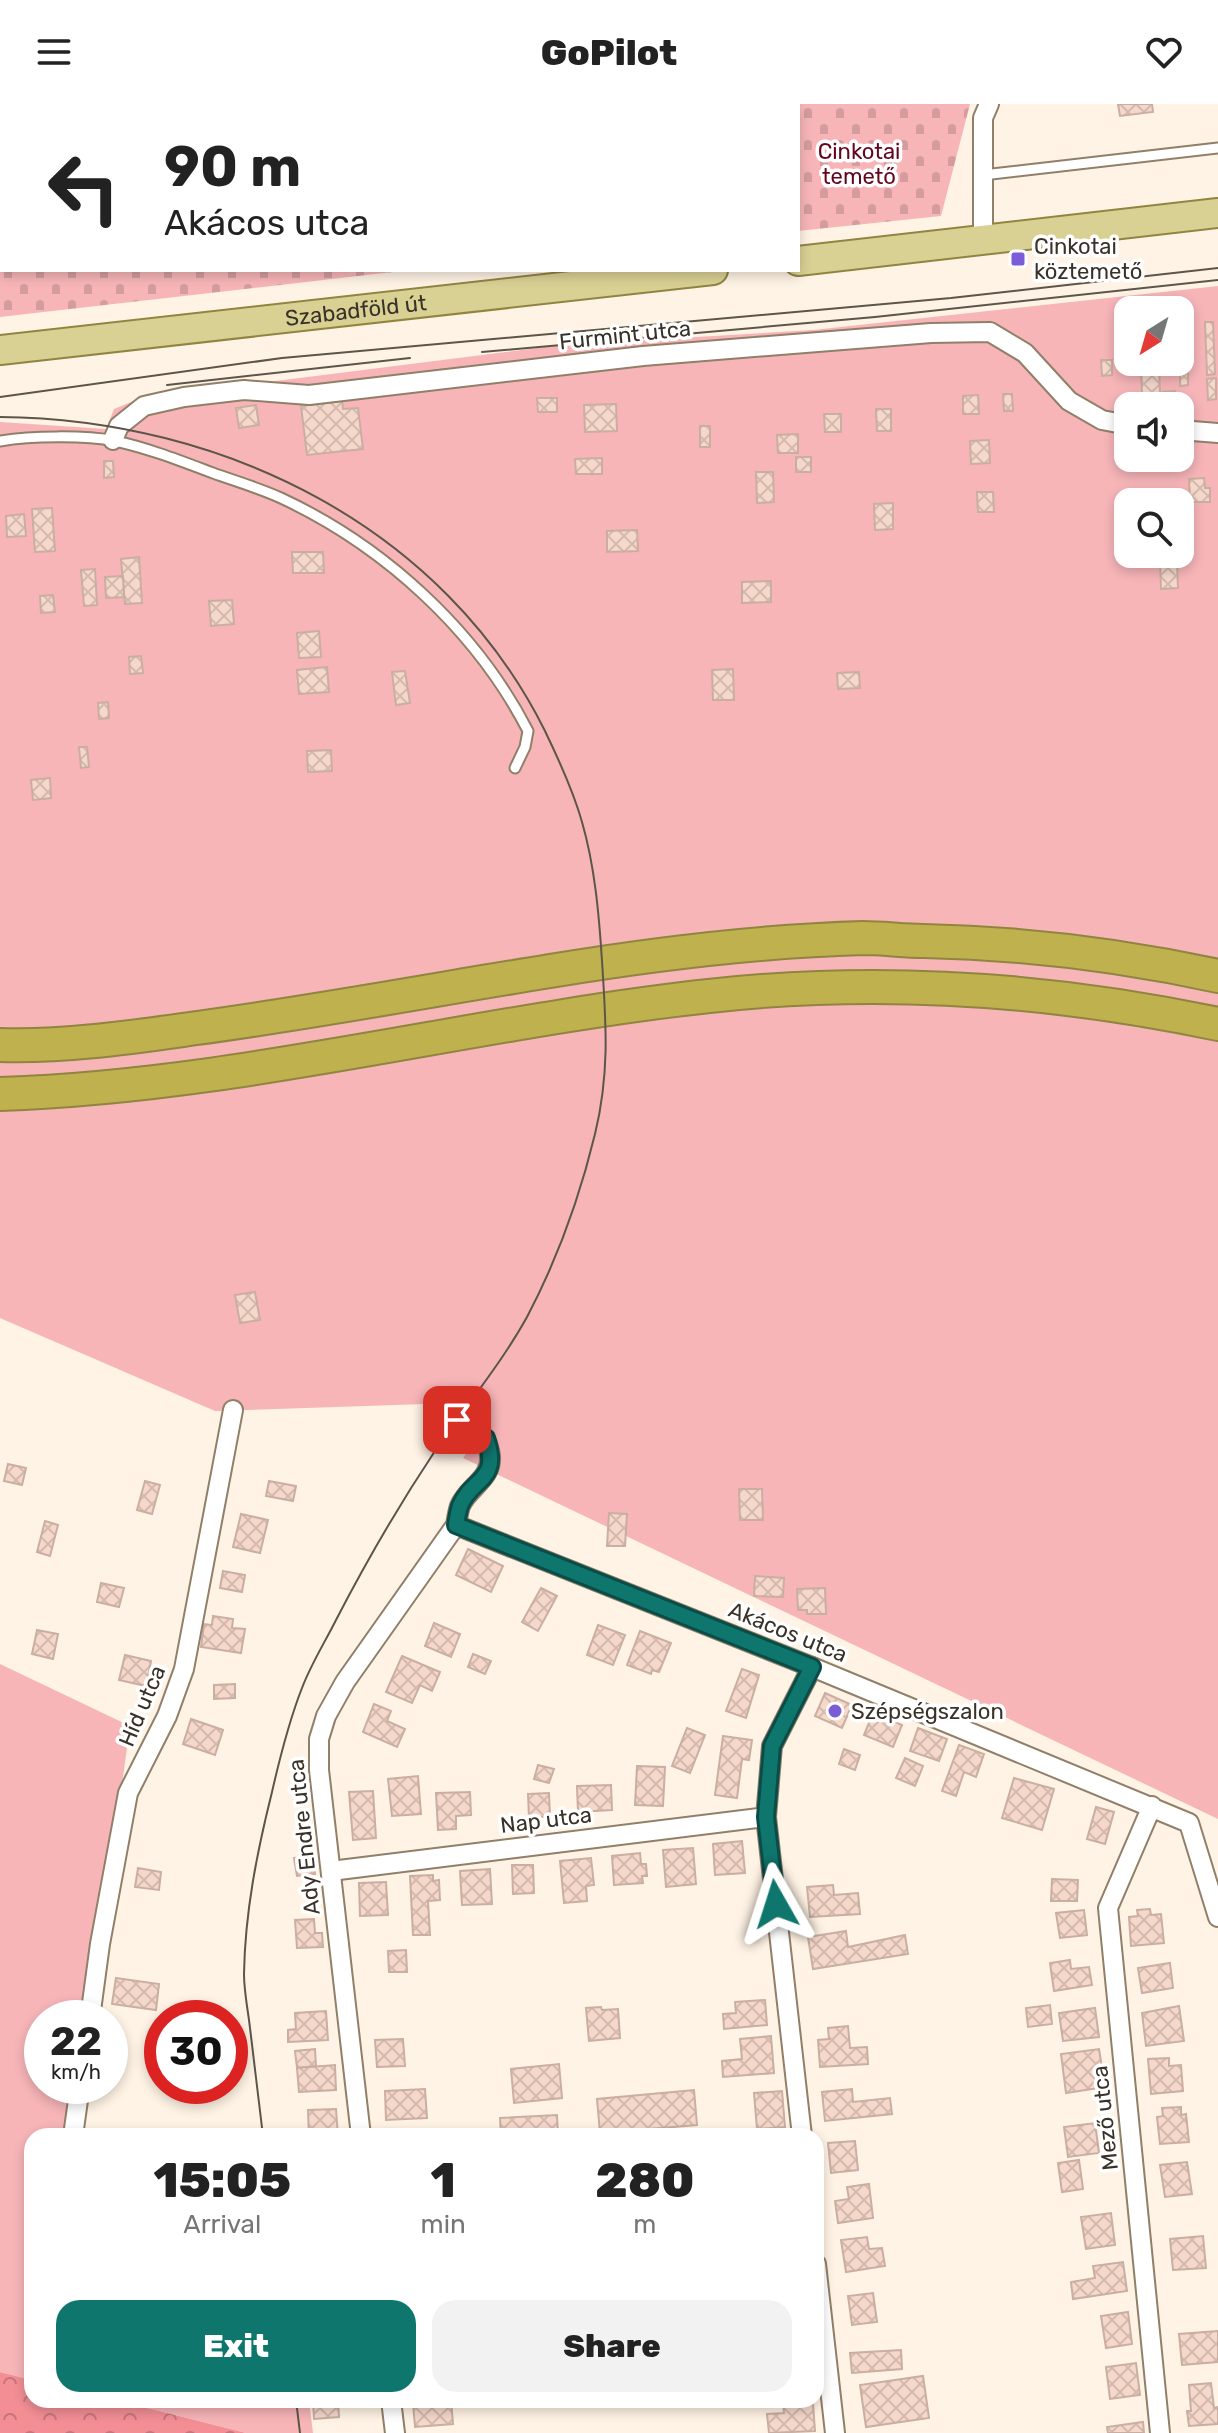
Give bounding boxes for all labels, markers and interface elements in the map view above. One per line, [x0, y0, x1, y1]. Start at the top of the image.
icon: menu [32, 30, 76, 74]
icon: heart [1142, 30, 1186, 74]
text: GoPilot [541, 31, 677, 74]
text: 90 m [164, 134, 301, 200]
icon: left [32, 136, 136, 240]
park label: Cinkotai temető [818, 138, 900, 190]
text: Akácos utca [164, 201, 369, 244]
place label: Cinkotai köztemető [1034, 233, 1142, 285]
marker: Cinkotai köztemető [1009, 250, 1027, 268]
street label: Szabadföld út [284, 289, 428, 331]
north arrow [1114, 296, 1194, 376]
map controls [1114, 296, 1194, 568]
street label: Furmint utca [558, 315, 692, 355]
button: sound [1114, 392, 1194, 472]
button: search [1114, 488, 1194, 568]
pin [423, 1386, 491, 1454]
icon: arrive [435, 1398, 479, 1442]
street label: Akácos utca [725, 1596, 851, 1668]
street label: Híd utca [113, 1661, 171, 1751]
place label: Szépségszalon [851, 1698, 1004, 1725]
marker: Szépségszalon [826, 1702, 844, 1720]
street label: Ady Endre utca [282, 1758, 326, 1916]
street label: Nap utca [499, 1801, 593, 1839]
position arrow [734, 1862, 818, 1946]
speed limit sign: 30 [144, 2000, 248, 2104]
text: 22 [50, 2018, 102, 2065]
text: km/h [51, 2060, 101, 2084]
street label: Mező utca [1086, 2064, 1124, 2172]
text: 15:05 [153, 2152, 291, 2209]
text: 1 [431, 2152, 456, 2209]
text: 280 [595, 2152, 695, 2209]
text: Arrival [183, 2209, 261, 2240]
text: min [421, 2209, 466, 2240]
text: m [633, 2209, 656, 2240]
button: Exit [56, 2300, 416, 2392]
button: Share [432, 2300, 792, 2392]

